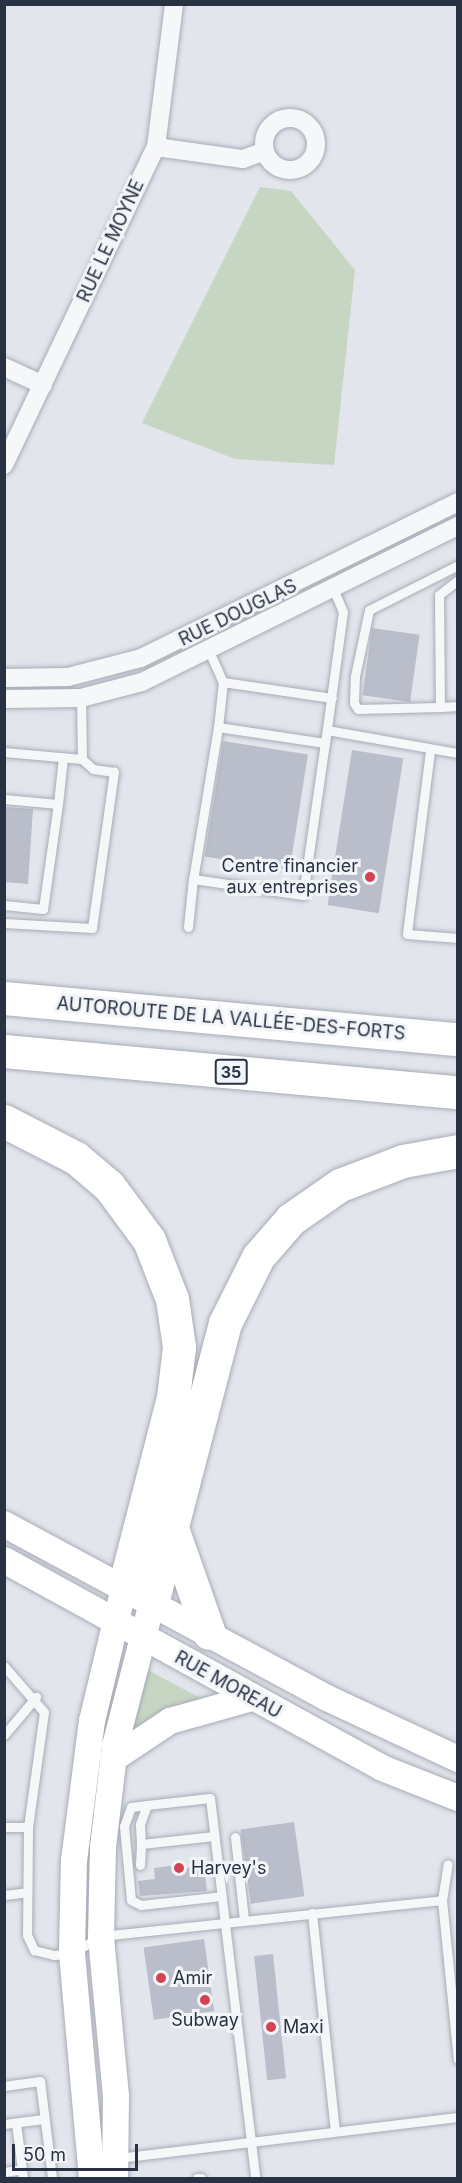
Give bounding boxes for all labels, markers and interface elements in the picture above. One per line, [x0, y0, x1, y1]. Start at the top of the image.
street label: RUE LE MOYNE [73, 176, 149, 306]
street label: RUE DOUGLAS [175, 575, 301, 651]
place label: Centre financier aux entreprises [221, 856, 358, 898]
marker: Centre financier aux entreprises [363, 870, 377, 884]
street label: AUTOROUTE DE LA VALLÉE-DES-FORTS [56, 993, 406, 1045]
road number: 35 [214, 1059, 248, 1085]
street label: RUE MOREAU [171, 1647, 285, 1723]
place label: Harvey's [191, 1857, 266, 1879]
marker: Harvey's [172, 1861, 186, 1875]
place label: Amir [173, 1967, 212, 1989]
marker: Amir [154, 1971, 168, 1985]
marker: Subway [198, 1993, 212, 2007]
place label: Subway [171, 2009, 239, 2031]
place label: Maxi [283, 2016, 324, 2038]
marker: Maxi [264, 2020, 278, 2034]
scale bar [15, 2132, 141, 2170]
text: 50 m [23, 2144, 66, 2165]

